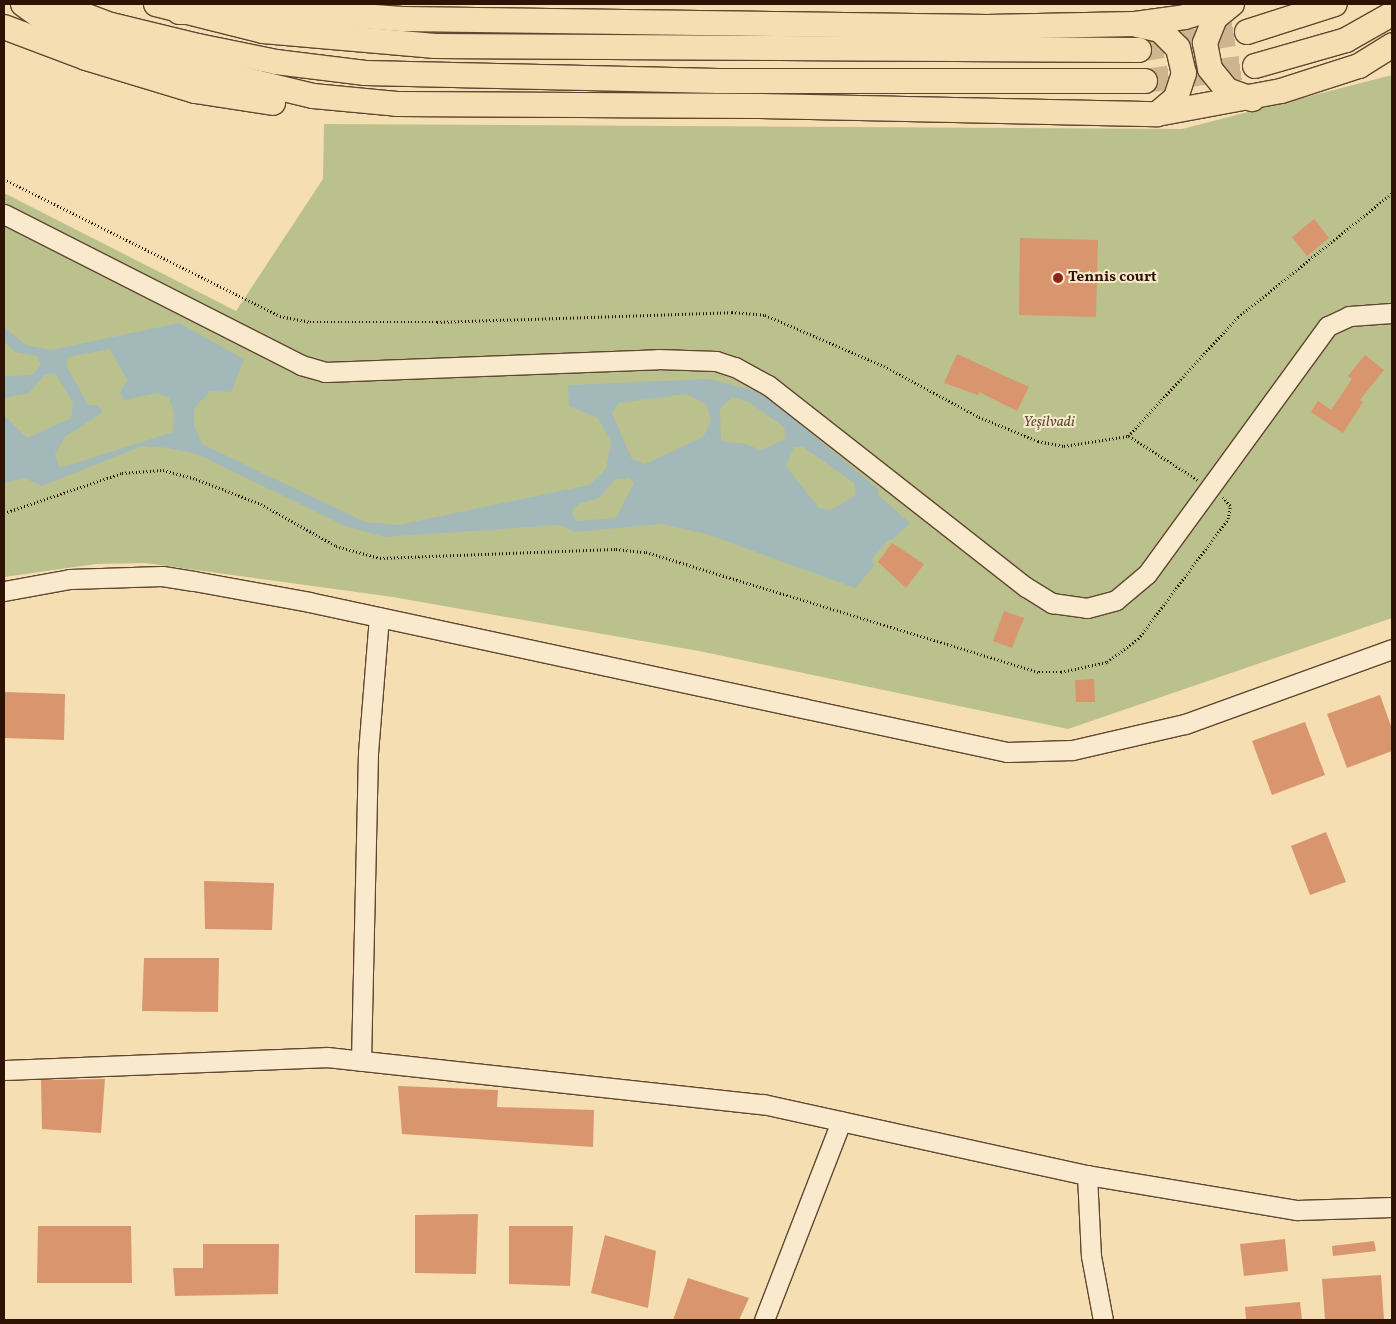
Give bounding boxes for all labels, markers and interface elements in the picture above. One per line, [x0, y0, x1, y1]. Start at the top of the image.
place label: Tennis court [1068, 269, 1157, 287]
marker: Tennis court [1052, 272, 1064, 284]
park label: Yeşilvadi [1023, 414, 1075, 432]

